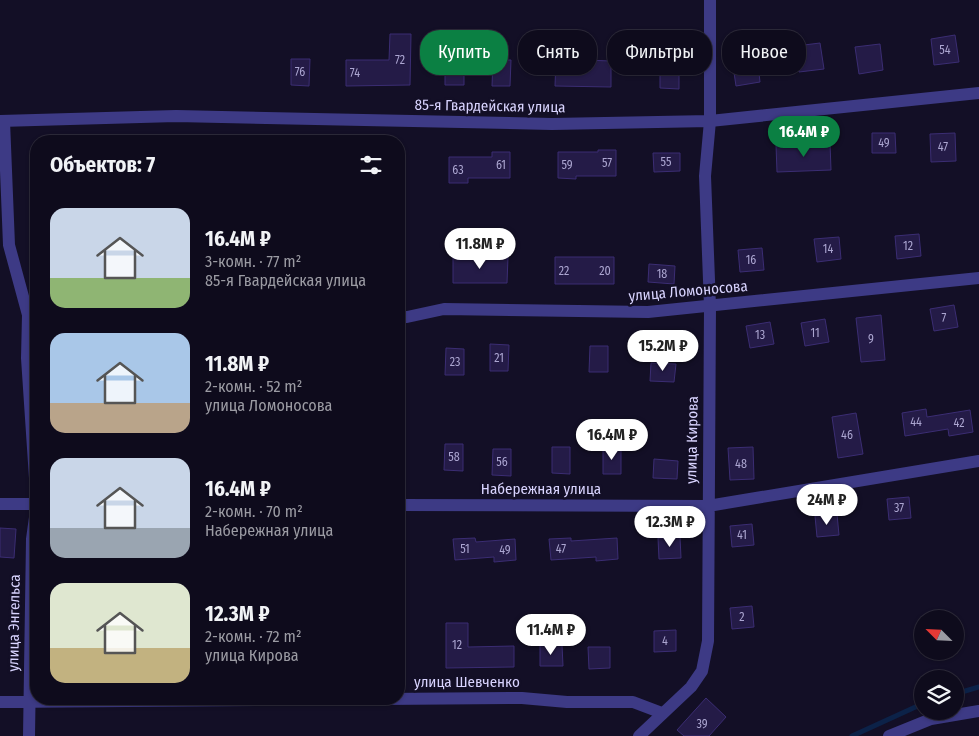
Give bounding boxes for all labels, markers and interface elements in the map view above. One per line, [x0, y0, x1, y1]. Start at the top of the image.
chip: Купить [420, 30, 508, 75]
chip: Снять [518, 30, 597, 75]
chip: Фильтры [607, 30, 712, 75]
chip: Новое [722, 30, 806, 75]
house number: 54 [939, 43, 951, 57]
house number: 72 [395, 53, 405, 67]
house number: 76 [295, 65, 305, 79]
house number: 74 [350, 66, 360, 80]
street label: 85-я Гвардейская улица [414, 96, 566, 116]
pin: 16.4M ₽ [758, 116, 850, 158]
text: 16.4M ₽ [779, 122, 829, 141]
house number: 49 [878, 136, 890, 150]
house number: 47 [938, 140, 948, 154]
icon: filters [357, 151, 385, 179]
text: Объектов: 7 [50, 152, 155, 178]
house number: 55 [661, 155, 672, 169]
house number: 57 [602, 156, 612, 170]
house number: 61 [496, 158, 506, 172]
house number: 59 [561, 158, 573, 172]
house number: 63 [452, 163, 464, 177]
text: 16.4M ₽ [205, 226, 271, 252]
icon: home [90, 228, 150, 288]
pin: 11.8M ₽ [434, 228, 526, 270]
text: 11.8M ₽ [456, 234, 504, 253]
house number: 12 [903, 239, 913, 253]
house number: 14 [823, 242, 833, 256]
text: 3-комн. · 77 m² [205, 252, 301, 271]
house number: 16 [746, 253, 756, 267]
house number: 22 [559, 264, 569, 278]
house number: 20 [599, 264, 611, 278]
house number: 18 [657, 267, 667, 281]
text: 85-я Гвардейская улица [205, 271, 366, 290]
street label: улица Ломоносова [628, 277, 748, 305]
house number: 7 [942, 311, 947, 325]
house number: 11 [810, 326, 820, 340]
house number: 13 [755, 328, 765, 342]
pin: 15.2M ₽ [617, 330, 709, 372]
house number: 9 [868, 332, 874, 346]
text: 15.2M ₽ [638, 336, 688, 355]
text: 11.8M ₽ [205, 351, 269, 377]
house number: 21 [494, 351, 504, 365]
icon: home [90, 353, 150, 413]
house number: 23 [450, 355, 460, 369]
text: 2-комн. · 52 m² [205, 377, 302, 396]
text: улица Ломоносова [205, 396, 332, 415]
street label: улица Кирова [682, 396, 702, 484]
house number: 44 [910, 415, 922, 429]
house number: 42 [954, 416, 964, 430]
pin: 16.4M ₽ [566, 418, 658, 461]
text: 16.4M ₽ [587, 425, 637, 444]
house number: 46 [841, 428, 853, 442]
house number: 58 [448, 450, 460, 464]
house number: 56 [496, 455, 508, 469]
house number: 48 [735, 457, 747, 471]
text: 16.4M ₽ [205, 476, 271, 502]
icon: home [90, 478, 150, 538]
street label: Набережная улица [481, 480, 601, 498]
pin: 24M ₽ [792, 484, 862, 526]
text: 24M ₽ [808, 490, 846, 509]
house number: 37 [894, 501, 904, 515]
text: 2-комн. · 70 m² [205, 502, 303, 521]
pin: 12.3M ₽ [624, 506, 716, 548]
text: 12.3M ₽ [645, 512, 695, 531]
text: Набережная улица [205, 521, 333, 540]
house number: 41 [737, 528, 747, 542]
house number: 51 [460, 542, 470, 556]
house number: 47 [556, 542, 566, 556]
house number: 49 [499, 543, 511, 557]
street label: улица Энгельса [4, 574, 24, 672]
text: 12.3M ₽ [205, 601, 270, 627]
icon: home [90, 603, 150, 663]
house number: 2 [739, 610, 745, 624]
north arrow [914, 610, 964, 660]
map controls [914, 610, 964, 720]
pin: 11.4M ₽ [505, 614, 597, 656]
text: 11.4M ₽ [527, 620, 575, 639]
text: 2-комн. · 72 m² [205, 627, 301, 646]
house number: 4 [662, 634, 668, 648]
house number: 12 [452, 638, 462, 652]
text: улица Кирова [205, 646, 299, 665]
button: layers [914, 670, 964, 720]
street label: улица Шевченко [414, 673, 520, 691]
house number: 39 [696, 717, 708, 731]

